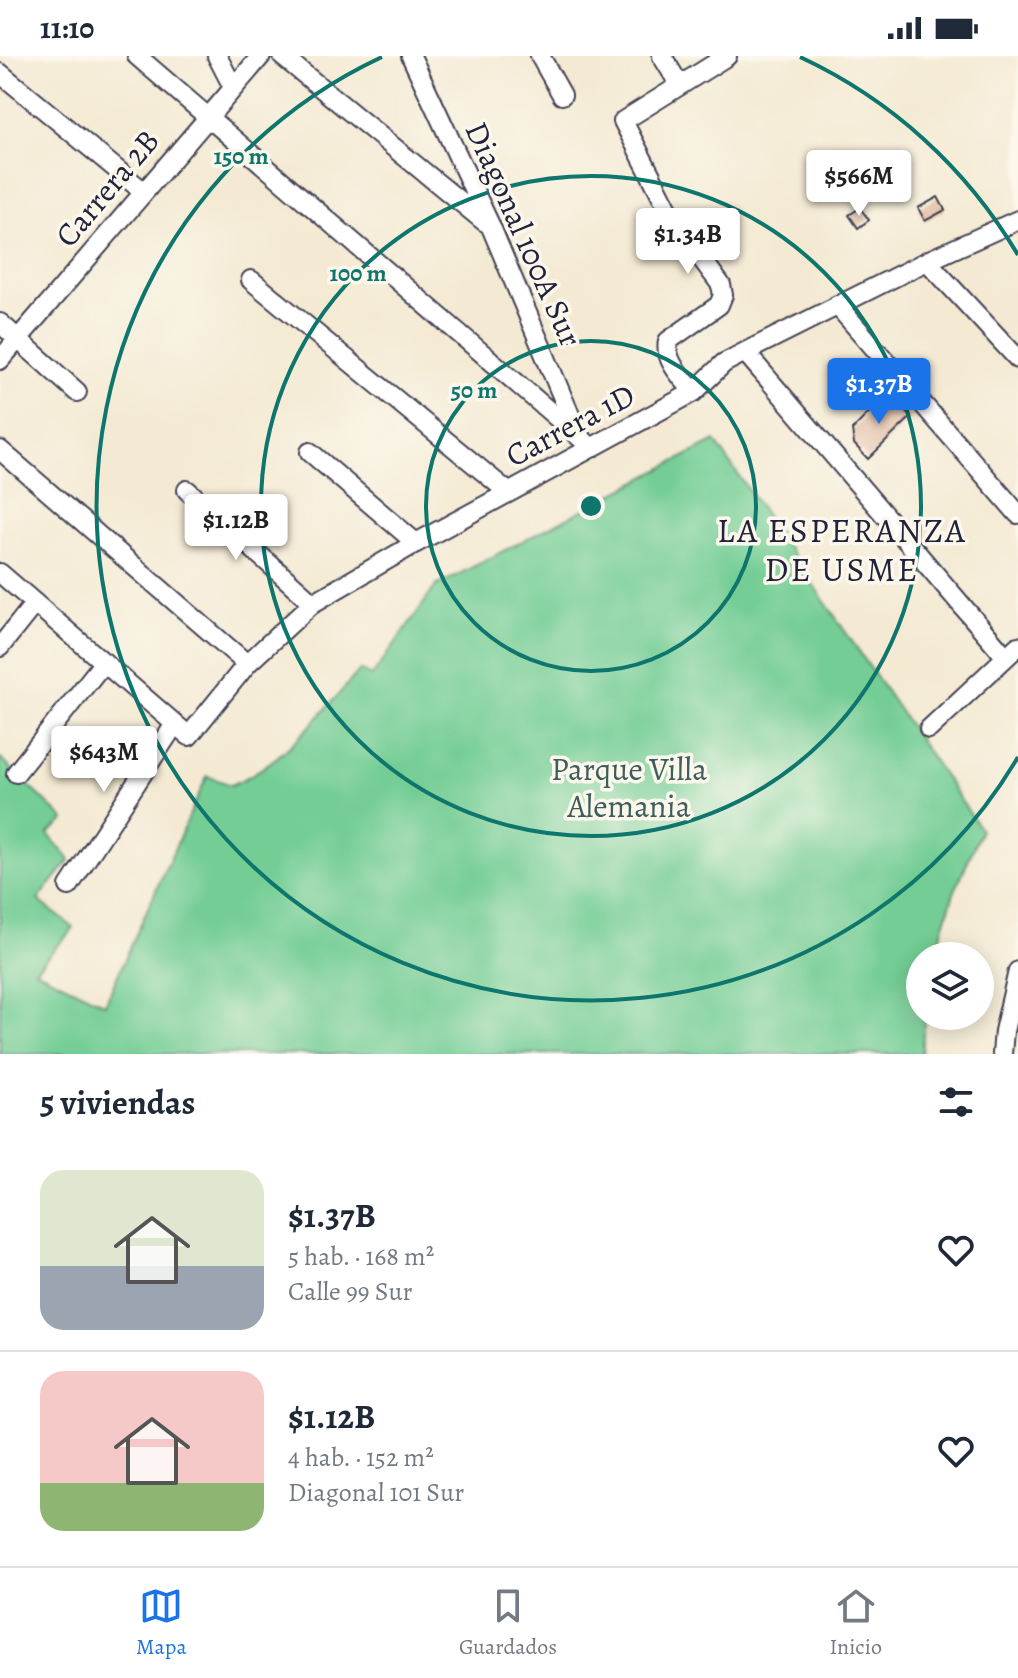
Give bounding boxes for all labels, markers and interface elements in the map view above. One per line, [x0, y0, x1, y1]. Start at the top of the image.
text: 11:10 [40, 8, 94, 48]
street label: Diagonal 100A Sur [455, 115, 593, 353]
street label: Carrera 2B [45, 120, 169, 256]
text: 150 m [213, 140, 269, 172]
pin: $566M [803, 150, 915, 218]
text: $566M [824, 158, 894, 193]
pin: $1.34B [623, 208, 753, 276]
text: $1.34B [654, 216, 722, 251]
text: 100 m [329, 257, 387, 289]
pin: $1.37B [814, 358, 944, 426]
text: $1.37B [845, 366, 913, 401]
street label: Carrera 1D [498, 373, 642, 477]
text: 50 m [451, 374, 497, 406]
centre of rings [577, 492, 605, 520]
pin: $1.12B [171, 494, 301, 562]
text: $1.12B [203, 502, 269, 537]
district label: LA ESPERANZA DE USME [717, 507, 967, 593]
pin: $643M [48, 726, 160, 794]
text: $643M [69, 734, 139, 769]
park label: Parque Villa Alemania [551, 747, 707, 828]
map controls [906, 942, 994, 1030]
button: layers [906, 942, 994, 1030]
text: 5 viviendas [40, 1079, 195, 1126]
icon: filters [934, 1080, 978, 1124]
text: $1.37B [288, 1192, 376, 1239]
icon: home [104, 1202, 200, 1298]
icon: heart [934, 1228, 978, 1272]
text: 5 hab. · 168 m² [288, 1239, 434, 1274]
text: Calle 99 Sur [288, 1274, 413, 1309]
text: $1.12B [288, 1393, 375, 1440]
icon: home [104, 1403, 200, 1499]
icon: heart [934, 1429, 978, 1473]
text: 4 hab. · 152 m² [288, 1440, 434, 1475]
text: Diagonal 101 Sur [288, 1475, 464, 1510]
tab: Mapa [136, 1584, 187, 1662]
tab: Guardados [459, 1584, 557, 1662]
tab: Inicio [829, 1584, 882, 1662]

